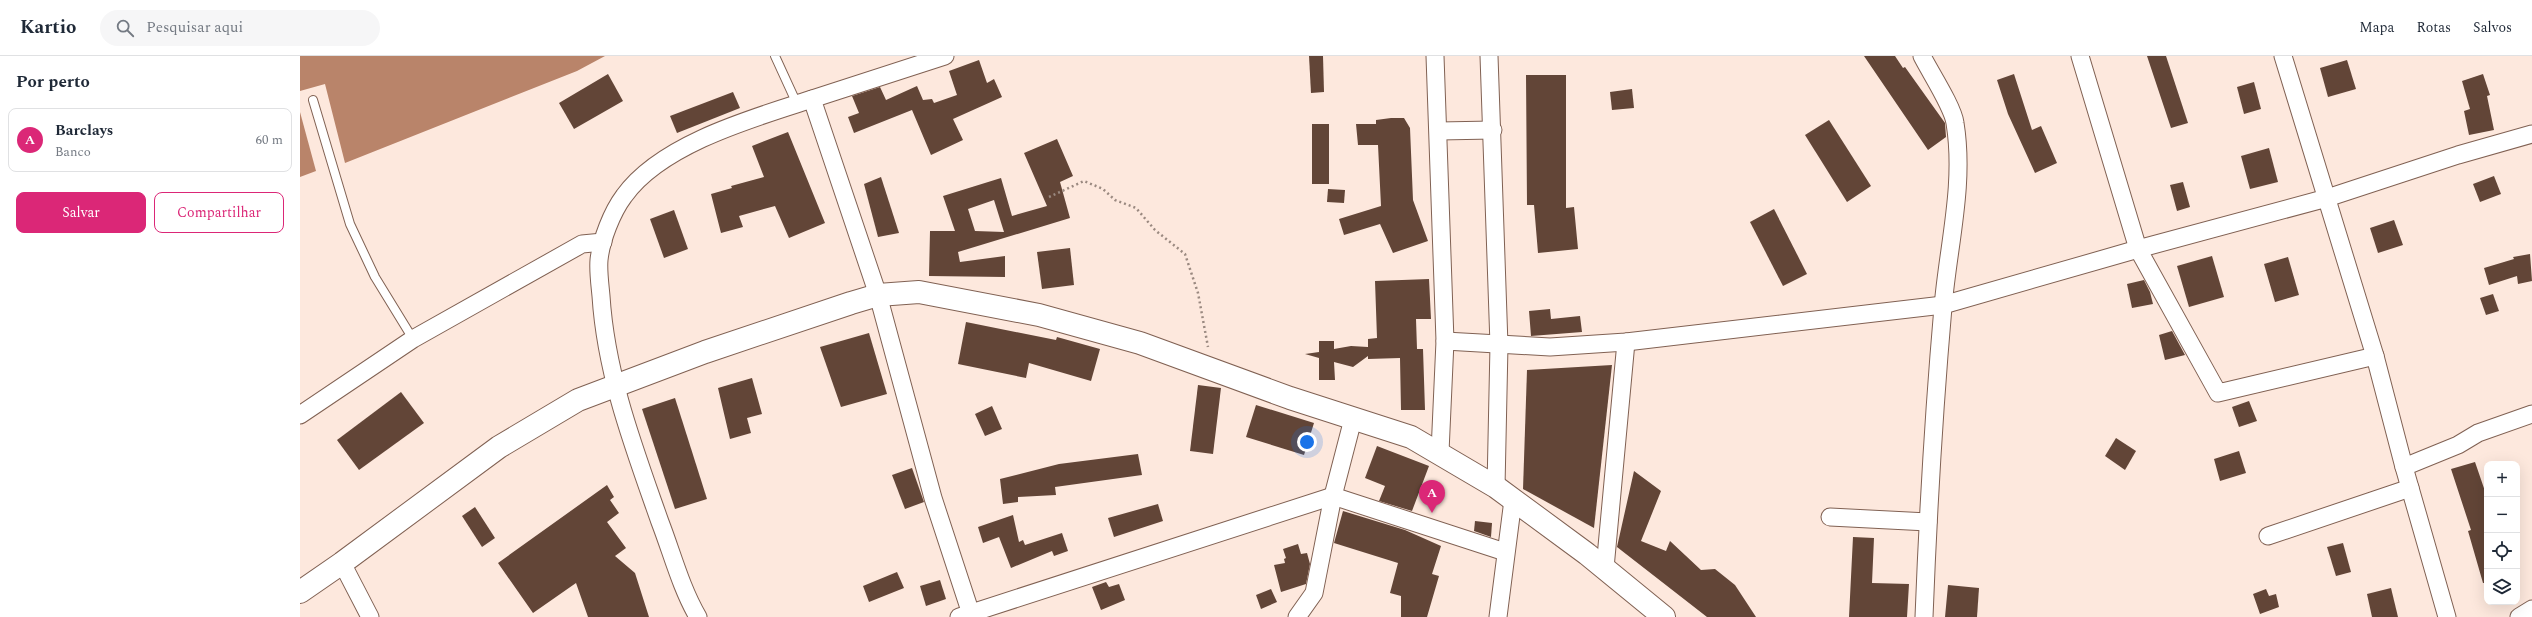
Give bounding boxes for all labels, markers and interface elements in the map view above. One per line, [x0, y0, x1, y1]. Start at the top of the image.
search box [100, 10, 380, 46]
text: Kartio [20, 13, 76, 42]
text: Pesquisar aqui [146, 16, 243, 39]
icon: search [114, 17, 136, 39]
text: Mapa [2359, 17, 2394, 38]
text: Rotas [2416, 17, 2451, 38]
text: Salvos [2473, 17, 2512, 38]
text: Por perto [16, 69, 90, 95]
text: Barclays [55, 119, 113, 142]
text: A [25, 130, 35, 150]
text: 60 m [256, 130, 283, 150]
text: Banco [55, 142, 91, 162]
button: Salvar [16, 192, 146, 233]
button: Compartilhar [154, 192, 284, 233]
your location [1297, 432, 1317, 452]
map controls [2484, 461, 2520, 605]
button: + [2484, 461, 2520, 497]
pin: A [1419, 480, 1445, 513]
button: − [2484, 497, 2520, 533]
button: locate [2484, 533, 2520, 569]
button: layers [2484, 569, 2520, 605]

